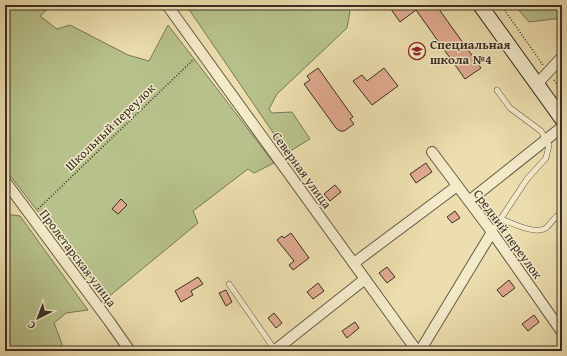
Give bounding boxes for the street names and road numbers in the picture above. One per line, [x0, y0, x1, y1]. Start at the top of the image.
street label: Школьный переулок [61, 79, 159, 175]
street label: Северная улица [268, 128, 337, 213]
street label: Средний переулок [469, 185, 547, 283]
street label: Пролетарская улица [35, 205, 122, 312]

